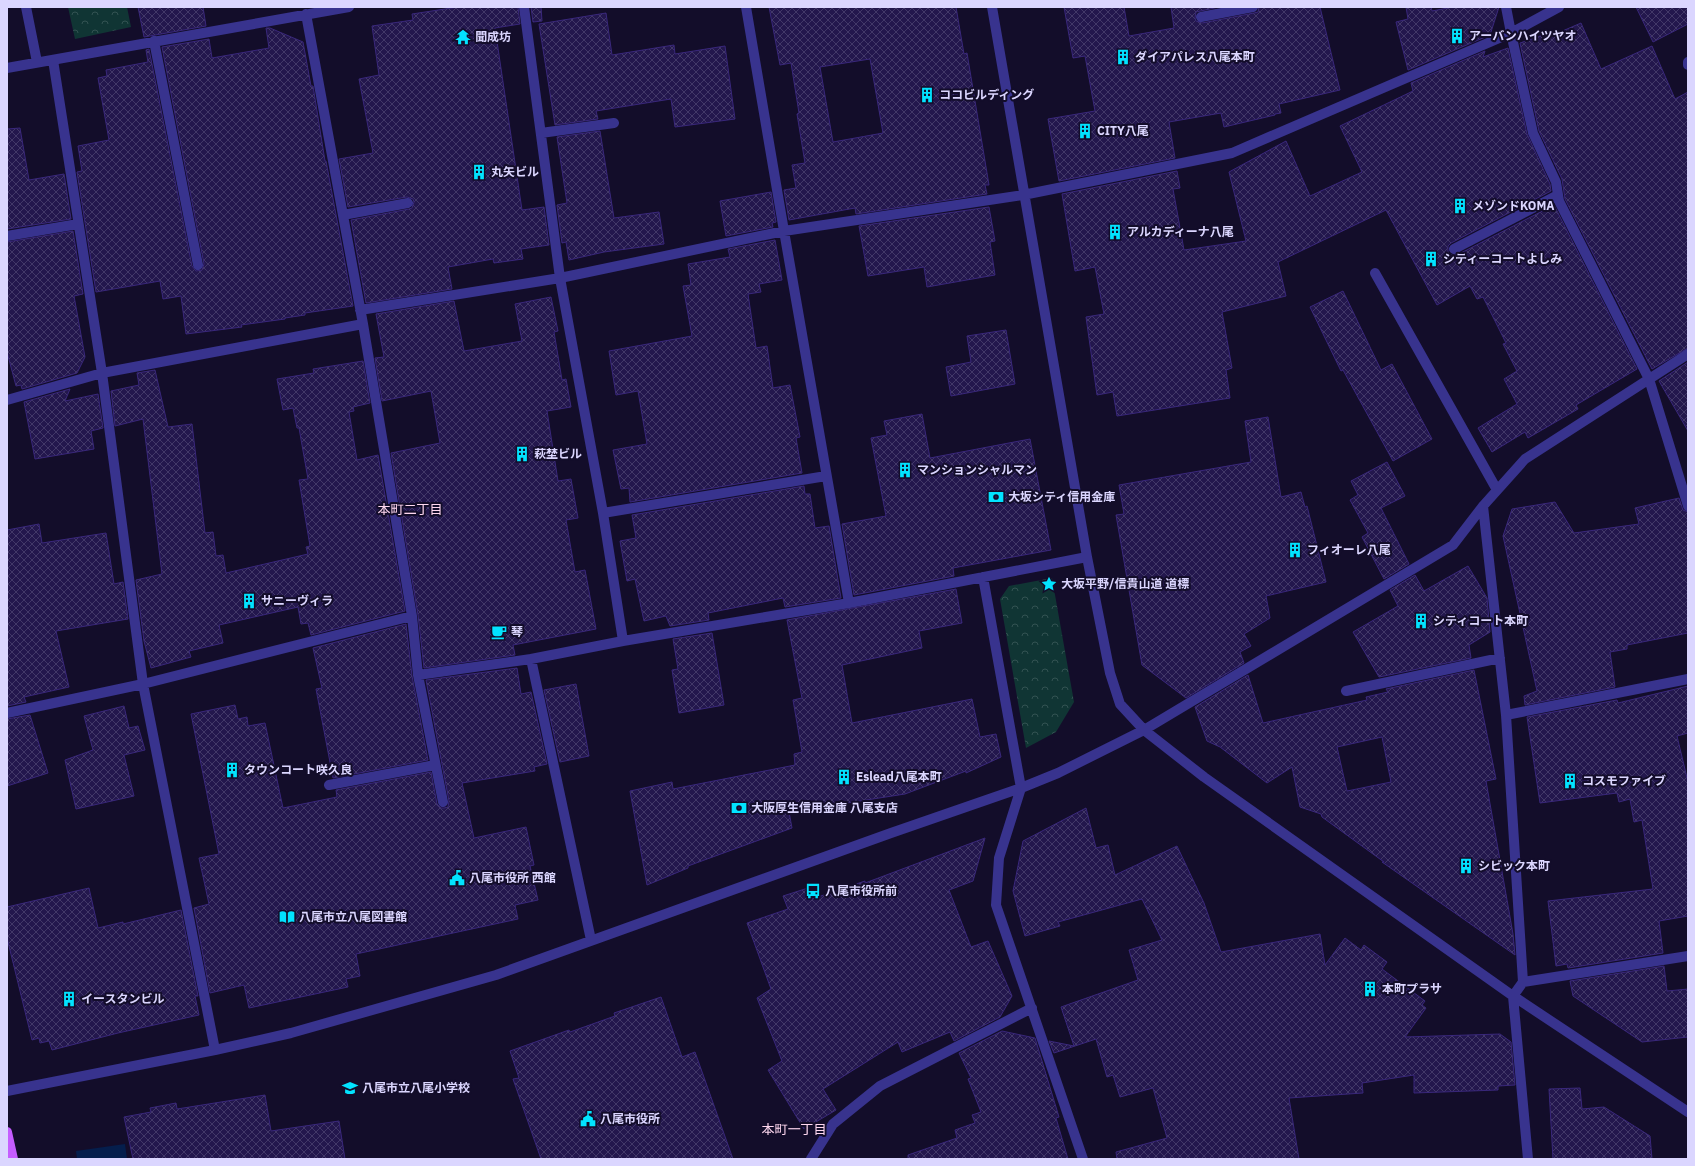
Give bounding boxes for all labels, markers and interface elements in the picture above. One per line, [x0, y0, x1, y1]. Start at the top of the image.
building icon: アーバンハイツヤオ [1448, 27, 1466, 45]
temple icon: 聞成坊 [454, 28, 472, 46]
place label: アーバンハイツヤオ [1469, 28, 1577, 43]
place label: 聞成坊 [475, 29, 511, 44]
building icon: ダイアパレス八尾本町 [1114, 48, 1132, 66]
place label: ダイアパレス八尾本町 [1135, 49, 1255, 64]
building icon: ココビルディング [918, 86, 936, 104]
place label: ココビルディング [939, 87, 1034, 102]
building icon: CITY八尾 [1076, 122, 1094, 140]
place label: CITY八尾 [1097, 123, 1149, 138]
building icon: 丸矢ビル [470, 163, 488, 181]
place label: 丸矢ビル [491, 164, 539, 179]
building icon: メゾンドKOMA [1451, 197, 1469, 215]
place label: メゾンドKOMA [1472, 198, 1555, 213]
building icon: アルカディーナ八尾 [1106, 223, 1124, 241]
place label: アルカディーナ八尾 [1127, 224, 1234, 239]
building icon: シティーコートよしみ [1422, 250, 1440, 268]
place label: シティーコートよしみ [1443, 251, 1562, 266]
building icon: 萩埜ビル [513, 445, 531, 463]
place label: 萩埜ビル [534, 446, 582, 461]
building icon: マンションシャルマン [896, 461, 914, 479]
place label: マンションシャルマン [917, 462, 1037, 477]
bank icon: 大坂シティ信用金庫 [987, 488, 1005, 506]
place label: 大坂シティ信用金庫 [1008, 489, 1115, 504]
district label: 本町二丁目 [377, 501, 443, 518]
building icon: フィオーレ八尾 [1286, 541, 1304, 559]
place label: フィオーレ八尾 [1307, 542, 1391, 557]
place icon: 大坂平野/信貴山道 道標 [1040, 575, 1058, 593]
place label: 大坂平野/信貴山道 道標 [1061, 576, 1189, 591]
building icon: サニーヴィラ [240, 592, 258, 610]
place label: サニーヴィラ [261, 593, 333, 608]
building icon: シティコート本町 [1412, 612, 1430, 630]
place label: シティコート本町 [1433, 613, 1528, 628]
cafe icon: 琴 [490, 623, 508, 641]
place label: 琴 [511, 624, 523, 639]
building icon: タウンコート咲久良 [223, 761, 241, 779]
place label: タウンコート咲久良 [244, 762, 352, 777]
building icon: Eslead八尾本町 [835, 768, 853, 786]
place label: Eslead八尾本町 [856, 769, 942, 784]
building icon: コスモファイブ [1561, 772, 1579, 790]
place label: コスモファイブ [1582, 773, 1666, 788]
bank icon: 大阪厚生信用金庫 八尾支店 [730, 799, 748, 817]
place label: 大阪厚生信用金庫 八尾支店 [751, 800, 898, 815]
building icon: シビック本町 [1457, 857, 1475, 875]
place label: シビック本町 [1478, 858, 1550, 873]
public building icon: 八尾市役所 西館 [448, 869, 466, 887]
place label: 八尾市役所 西館 [469, 870, 556, 885]
bus stop icon: 八尾市役所前 [804, 882, 822, 900]
place label: 八尾市役所前 [825, 883, 897, 898]
library icon: 八尾市立八尾図書館 [278, 908, 296, 926]
place label: 八尾市立八尾図書館 [299, 909, 407, 924]
building icon: 本町プラサ [1361, 980, 1379, 998]
place label: 本町プラサ [1382, 981, 1442, 996]
building icon: イースタンビル [60, 990, 78, 1008]
place label: イースタンビル [81, 991, 164, 1006]
school or university icon: 八尾市立八尾小学校 [341, 1079, 359, 1097]
place label: 八尾市立八尾小学校 [362, 1080, 470, 1095]
public building icon: 八尾市役所 [579, 1110, 597, 1128]
place label: 八尾市役所 [600, 1111, 660, 1126]
district label: 本町一丁目 [761, 1121, 827, 1138]

